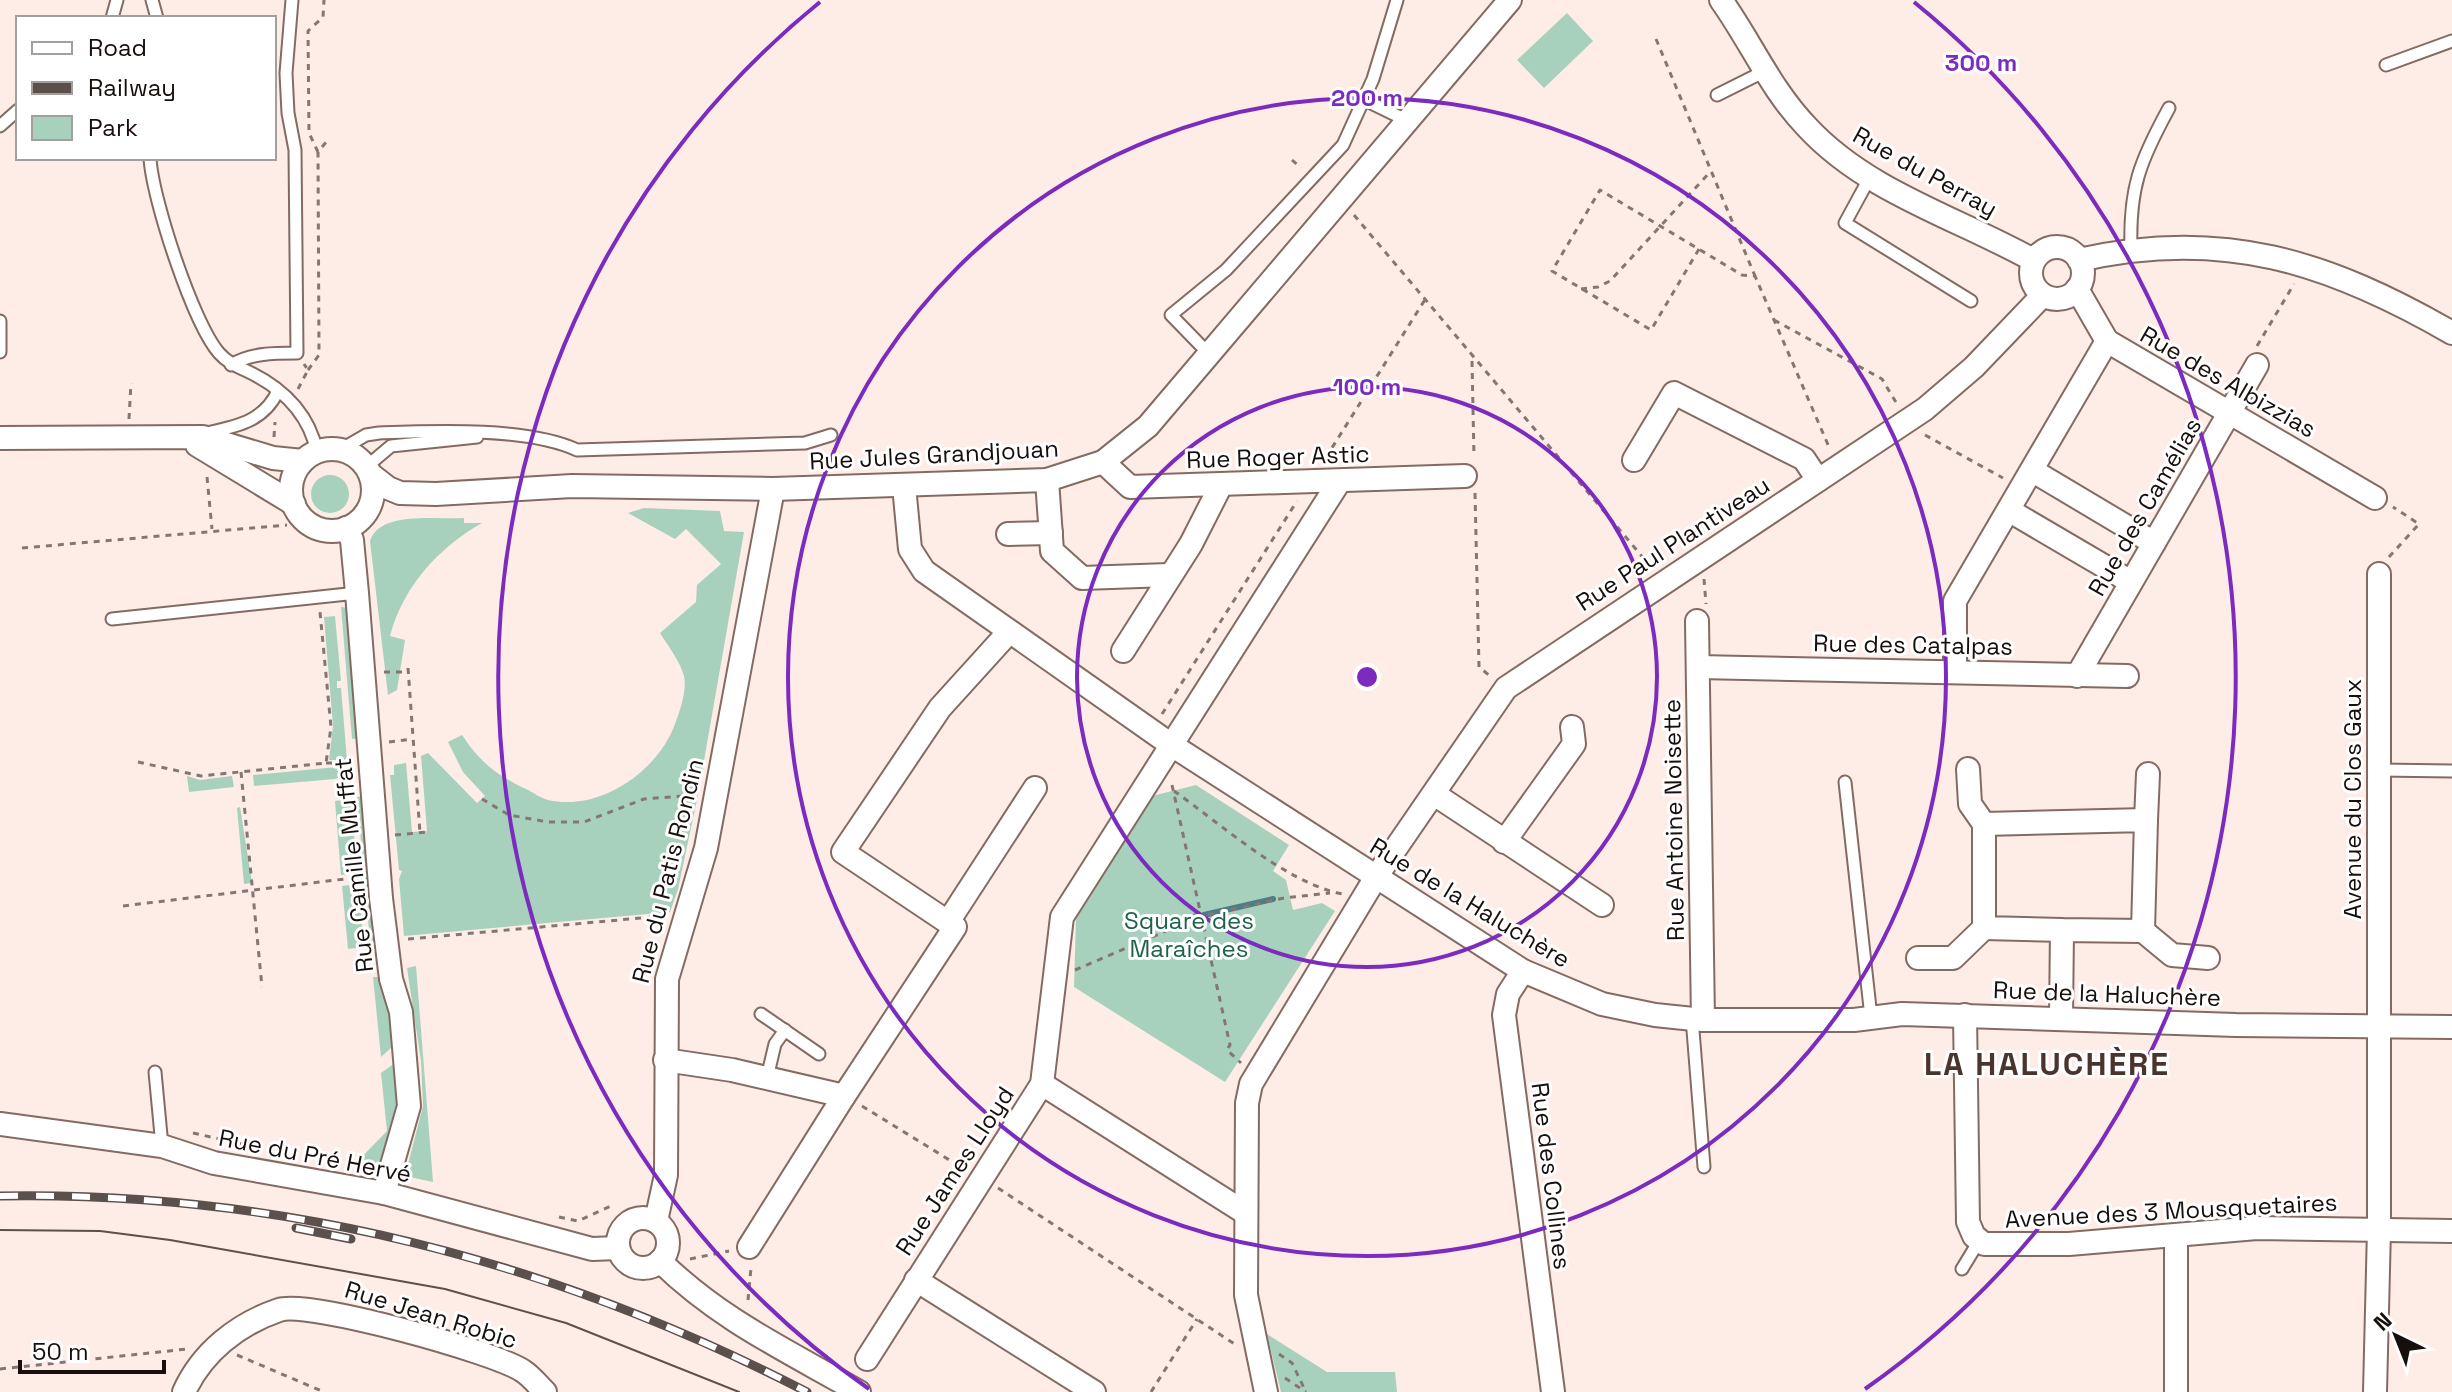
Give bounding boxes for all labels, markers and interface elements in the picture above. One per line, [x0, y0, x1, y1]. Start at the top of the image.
legend [16, 16, 276, 160]
text: Road [88, 32, 147, 63]
text: 300 m [1945, 47, 2017, 78]
text: Railway [88, 72, 176, 103]
text: 200 m [1331, 82, 1403, 113]
text: Park [88, 112, 138, 143]
street label: Rue du Perray [1847, 119, 2003, 224]
street label: Rue des Albizzias [2135, 319, 2322, 444]
text: 100 m [1333, 371, 1401, 402]
street label: Rue des Camélias [2081, 412, 2208, 601]
street label: Rue Jules Grandjouan [808, 432, 1060, 477]
street label: Rue Roger Astic [1186, 438, 1370, 475]
street label: Rue Paul Plantiveau [1570, 469, 1775, 618]
street label: Rue des Catalpas [1813, 627, 2013, 662]
centre of rings [1353, 663, 1381, 691]
street label: Avenue du Clos Gaux [2337, 679, 2368, 919]
street label: Rue Antoine Noisette [1656, 699, 1691, 941]
street label: Rue du Patis Rondin [625, 755, 710, 986]
street label: Rue Camille Muffat [327, 756, 380, 974]
street label: Rue de la Haluchère [1365, 831, 1576, 975]
park label: Square des Maraîches [1124, 905, 1254, 964]
street label: Rue de la Haluchère [1992, 974, 2222, 1013]
district label: LA HALUCHÈRE [1924, 1044, 2170, 1084]
street label: Rue James Lloyd [888, 1080, 1021, 1261]
street label: Rue des Collines [1525, 1081, 1578, 1271]
street label: Rue du Pré Hervé [216, 1122, 414, 1189]
street label: Avenue des 3 Mousquetaires [2004, 1186, 2338, 1235]
street label: Rue Jean Robic [341, 1274, 521, 1355]
north arrow [2356, 1296, 2436, 1376]
text: N [2367, 1306, 2397, 1337]
scale bar [20, 1324, 164, 1374]
text: 50 m [32, 1336, 89, 1367]

